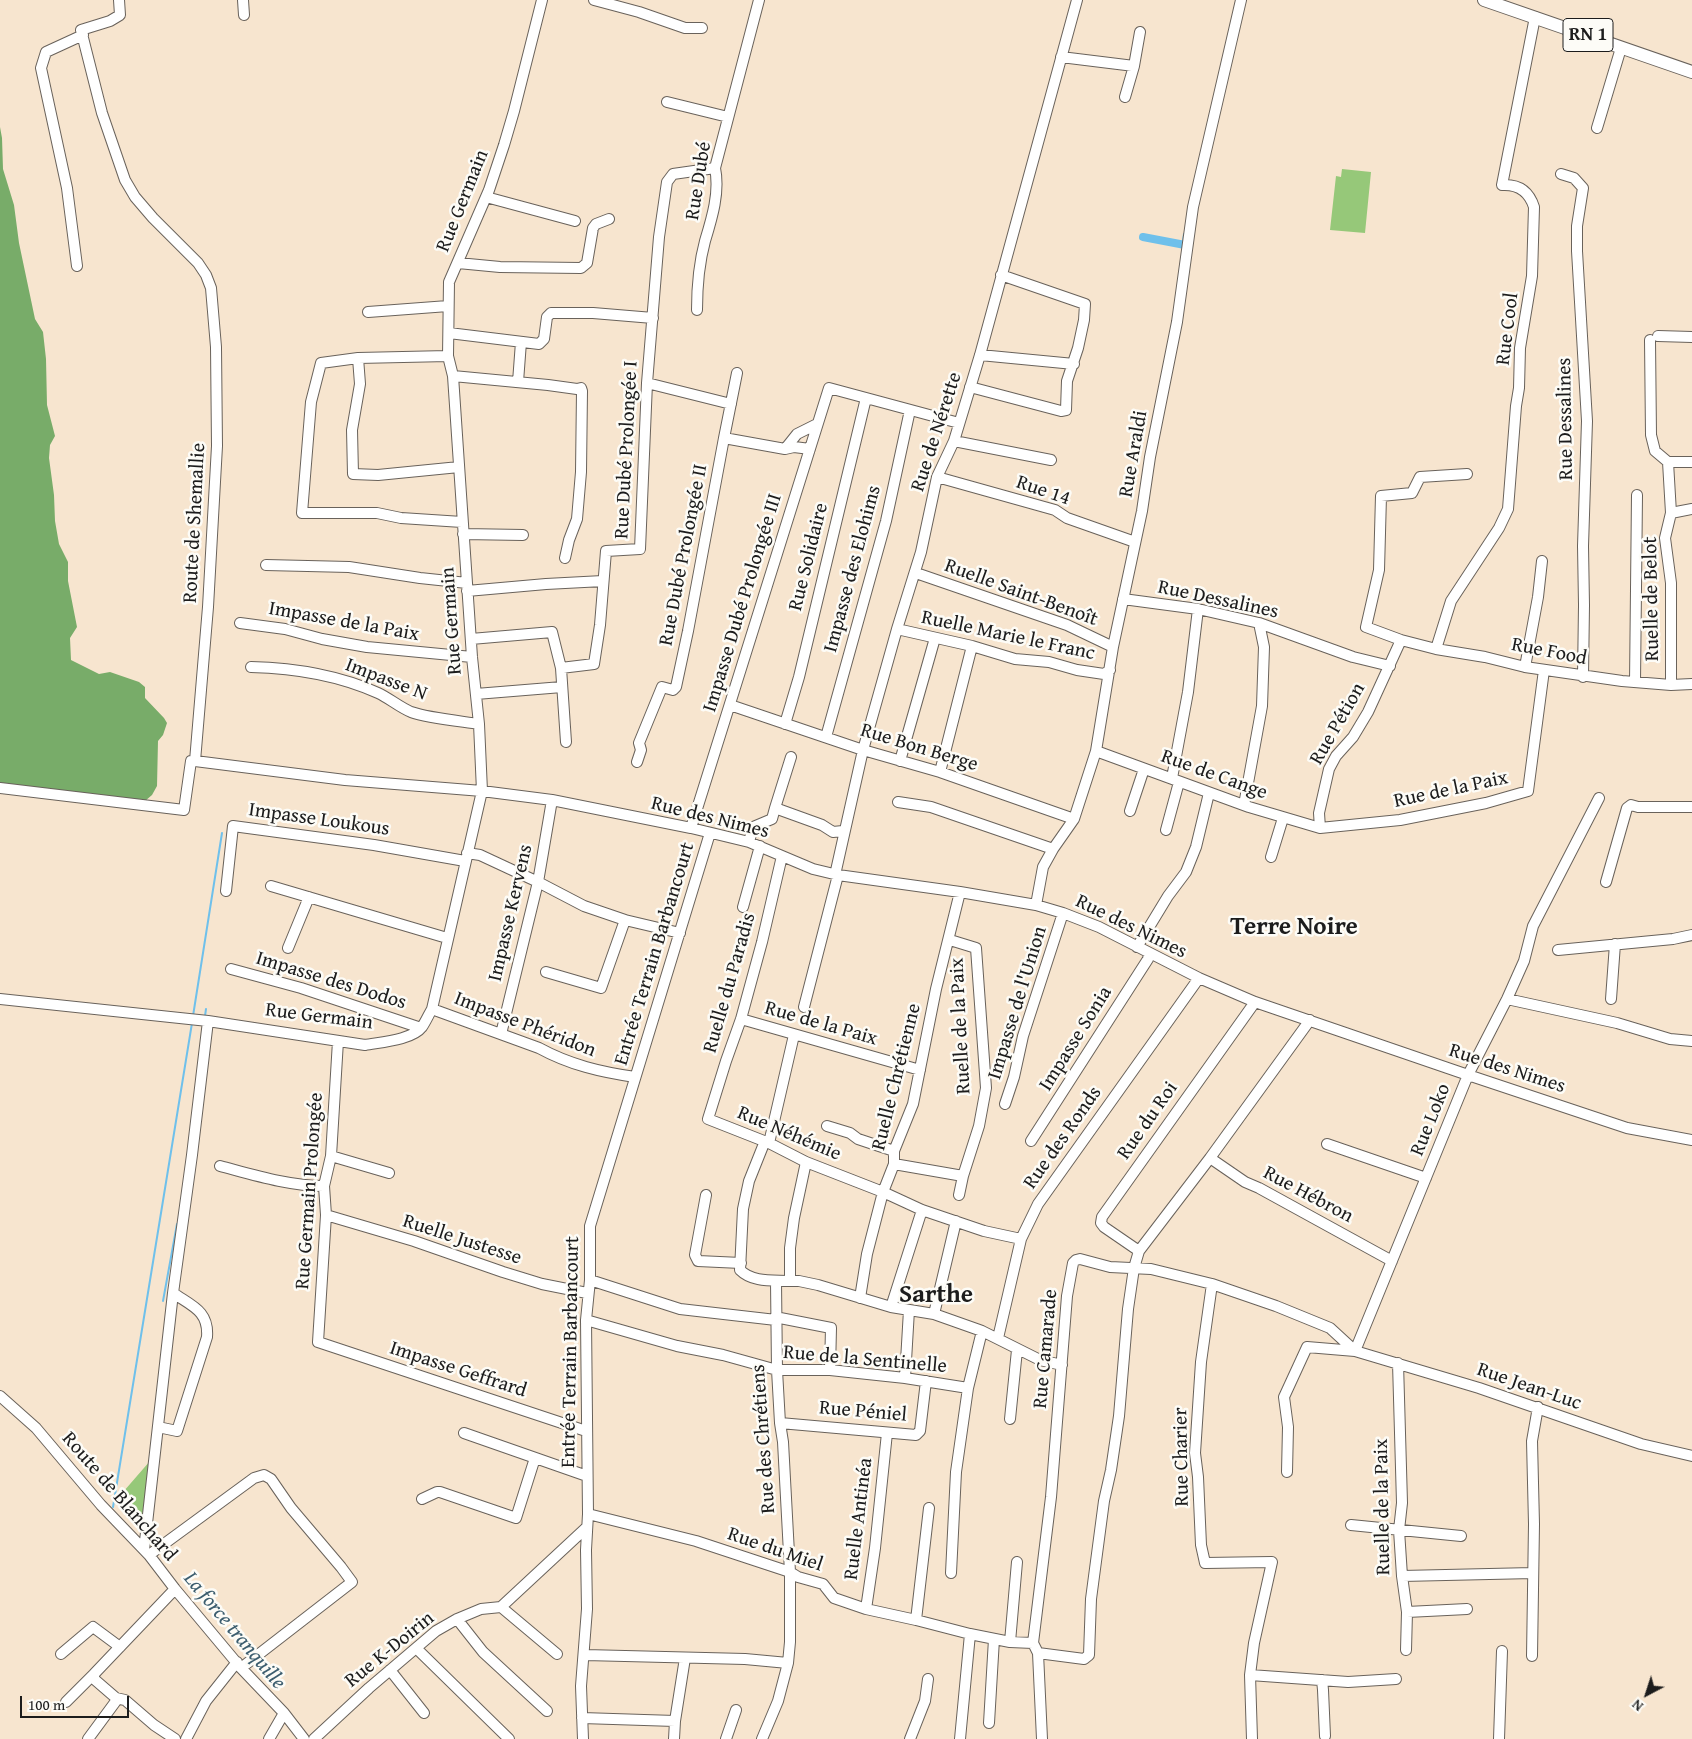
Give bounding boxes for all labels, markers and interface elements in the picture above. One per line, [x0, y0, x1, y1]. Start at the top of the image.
road number: RN 1 [1563, 18, 1613, 52]
street label: Rue Dubé [681, 140, 717, 222]
street label: Rue Germain [432, 146, 494, 256]
street label: Rue Cool [1492, 291, 1524, 367]
street label: Rue Dessalines [1553, 357, 1579, 481]
street label: Rue Dubé Prolongée I [610, 360, 644, 540]
street label: Rue de Nérette [906, 369, 968, 495]
street label: Rue Araldi [1115, 409, 1153, 499]
street label: Route de Shemallie [179, 442, 211, 604]
street label: Rue Dubé Prolongée II [655, 462, 713, 648]
street label: Rue 14 [1013, 471, 1073, 511]
street label: Impasse des Elohims [819, 483, 887, 655]
street label: Impasse Dubé Prolongée III [698, 491, 788, 715]
street label: Rue Solidaire [784, 501, 834, 613]
street label: Ruelle de Belot [1639, 536, 1665, 662]
street label: Ruelle Saint-Benoît [941, 554, 1101, 632]
street label: Rue Germain [436, 566, 468, 676]
street label: Rue Dessalines [1155, 575, 1281, 625]
street label: Impasse de la Paix [267, 597, 421, 647]
street label: Ruelle Marie le Franc [919, 606, 1097, 666]
street label: Rue Food [1509, 633, 1589, 671]
street label: Impasse N [342, 653, 430, 707]
street label: Rue Pétion [1305, 679, 1371, 769]
street label: Rue Bon Berge [857, 719, 981, 777]
street label: Rue de Cange [1158, 745, 1270, 805]
street label: Rue de la Paix [1392, 766, 1510, 814]
street label: Rue des Nimes [648, 792, 772, 844]
street label: Impasse Loukous [247, 798, 391, 842]
street label: Entrée Terrain Barbancourt [610, 840, 700, 1068]
street label: Impasse Kervens [484, 842, 538, 984]
street label: Rue des Nimes [1071, 890, 1191, 964]
street label: Ruelle du Paradis [699, 910, 761, 1056]
district label: Terre Noire [1230, 913, 1358, 943]
street label: Impasse de l'Union [983, 923, 1053, 1083]
street label: Impasse des Dodos [253, 947, 409, 1015]
street label: Ruelle de la Paix [945, 957, 977, 1095]
street label: Impasse Sonia [1034, 982, 1118, 1096]
street label: Impasse Phéridon [451, 987, 599, 1063]
street label: Rue de la Paix [762, 996, 880, 1052]
street label: Rue Germain [264, 998, 374, 1036]
street label: Ruelle Chrétienne [867, 1001, 927, 1153]
street label: Rue des Nimes [1446, 1039, 1568, 1099]
street label: Rue du Roi [1113, 1078, 1183, 1164]
street label: Rue Loko [1406, 1080, 1456, 1160]
street label: Rue des Ronds [1019, 1082, 1107, 1194]
street label: Rue Germain Prolongée [291, 1092, 329, 1290]
street label: Rue Néhémie [733, 1101, 845, 1167]
street label: Rue Hébron [1259, 1161, 1357, 1229]
street label: Ruelle Justesse [400, 1210, 524, 1270]
street label: Entrée Terrain Barbancourt [557, 1236, 585, 1468]
district label: Sarthe [899, 1281, 973, 1311]
street label: Rue Camarade [1029, 1288, 1063, 1410]
street label: Impasse Geffrard [386, 1337, 530, 1403]
street label: Rue de la Sentinelle [782, 1341, 948, 1379]
street label: Rue Jean-Luc [1474, 1358, 1584, 1416]
street label: Rue des Chrétiens [747, 1364, 781, 1514]
street label: Rue Péniel [818, 1396, 908, 1428]
street label: Rue Charier [1169, 1407, 1195, 1507]
street label: Route de Blanchard [56, 1427, 182, 1567]
street label: Ruelle de la Paix [1370, 1438, 1396, 1576]
street label: Ruelle Antinéa [840, 1457, 878, 1581]
street label: Rue du Miel [724, 1523, 826, 1577]
water label: La force tranquille [178, 1567, 290, 1695]
street label: Rue K-Doirin [341, 1607, 439, 1693]
north arrow [1622, 1669, 1672, 1719]
scale bar [22, 1686, 131, 1718]
text: 100 m [28, 1694, 65, 1715]
text: N [1627, 1695, 1647, 1716]

